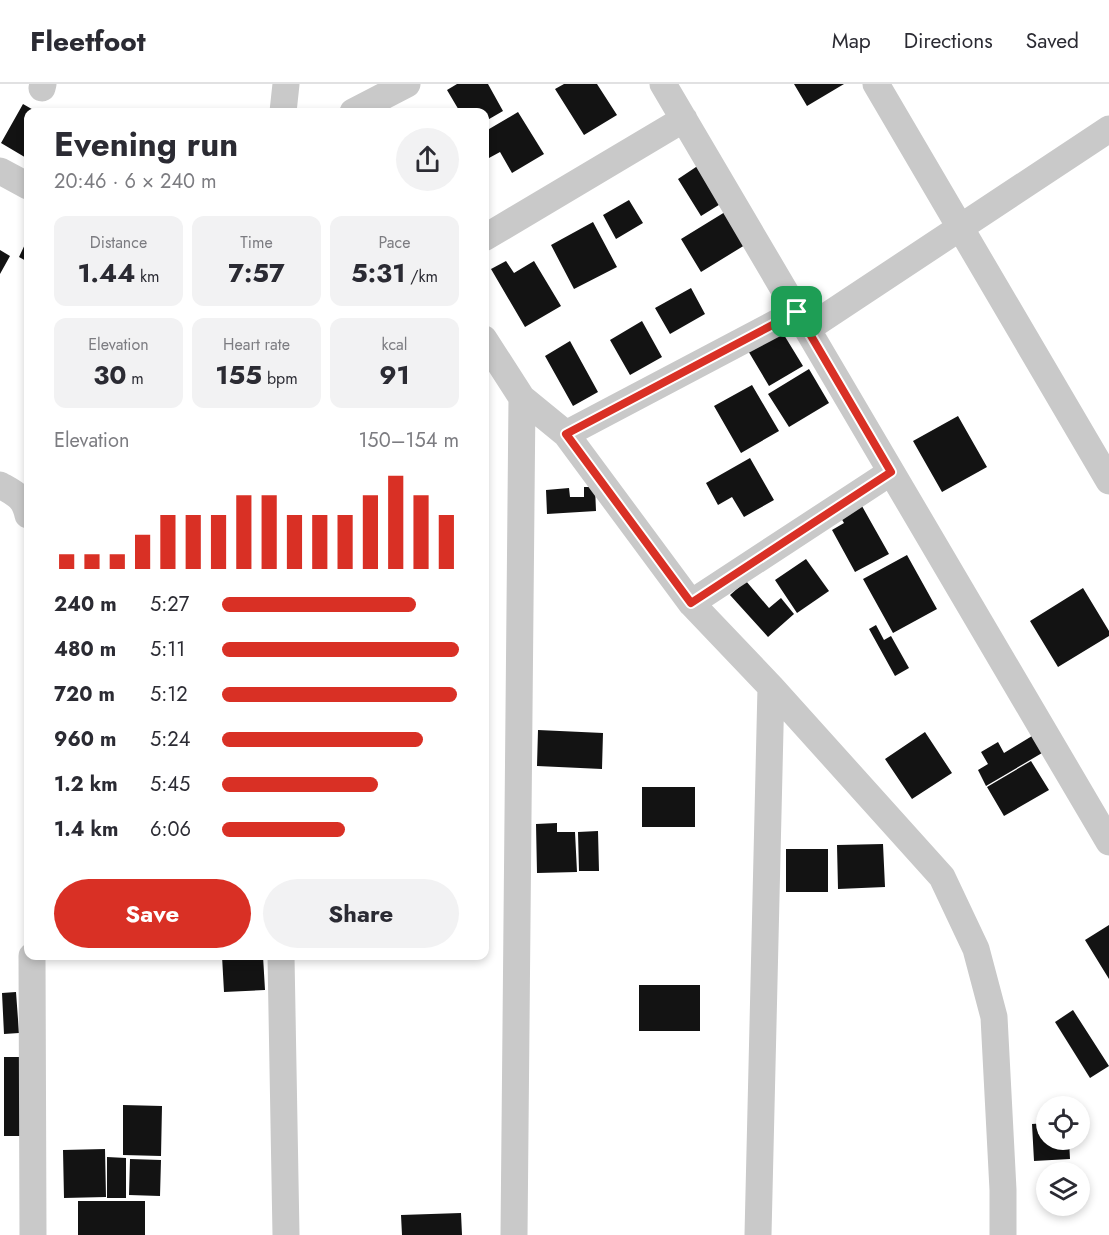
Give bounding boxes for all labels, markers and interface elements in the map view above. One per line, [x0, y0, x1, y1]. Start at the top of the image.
text: Fleetfoot [30, 21, 146, 62]
text: Map [832, 26, 871, 56]
text: Directions [904, 26, 993, 56]
text: Saved [1026, 26, 1079, 56]
text: Evening run [54, 121, 238, 168]
button: share [396, 128, 459, 191]
text: 20:46 · 6 × 240 m [54, 167, 217, 196]
text: Distance [90, 231, 147, 254]
text: Time [240, 231, 273, 254]
text: Pace [379, 231, 410, 254]
text: 1.44 [77, 254, 135, 292]
text: 7:57 [228, 254, 285, 292]
text: 5:31 [351, 254, 405, 292]
text: km [135, 265, 160, 288]
text: /km [405, 265, 438, 288]
pin [771, 286, 822, 337]
icon: arrive [780, 295, 813, 328]
text: Elevation [88, 333, 149, 356]
text: Heart rate [223, 333, 290, 356]
text: kcal [382, 333, 407, 356]
text: 30 [93, 356, 127, 394]
text: 155 [215, 356, 262, 394]
text: 91 [379, 356, 410, 394]
text: m [127, 367, 144, 390]
text: bpm [262, 367, 298, 390]
text: Elevation [54, 426, 129, 455]
text: 150–154 m [358, 426, 459, 455]
text: 240 m [54, 590, 117, 619]
text: 5:27 [150, 590, 189, 619]
text: 480 m [54, 635, 116, 664]
text: 5:11 [150, 635, 185, 664]
text: 720 m [54, 680, 115, 709]
text: 5:12 [150, 680, 188, 709]
text: 960 m [54, 725, 116, 754]
text: 5:24 [150, 725, 190, 754]
text: 1.2 km [54, 770, 118, 799]
text: 5:45 [150, 770, 190, 799]
text: 1.4 km [54, 815, 119, 844]
text: 6:06 [150, 815, 191, 844]
button: Save [54, 879, 251, 948]
button: Share [263, 879, 459, 948]
map controls [1036, 1096, 1090, 1216]
button: locate [1036, 1096, 1090, 1150]
button: layers [1036, 1162, 1090, 1216]

